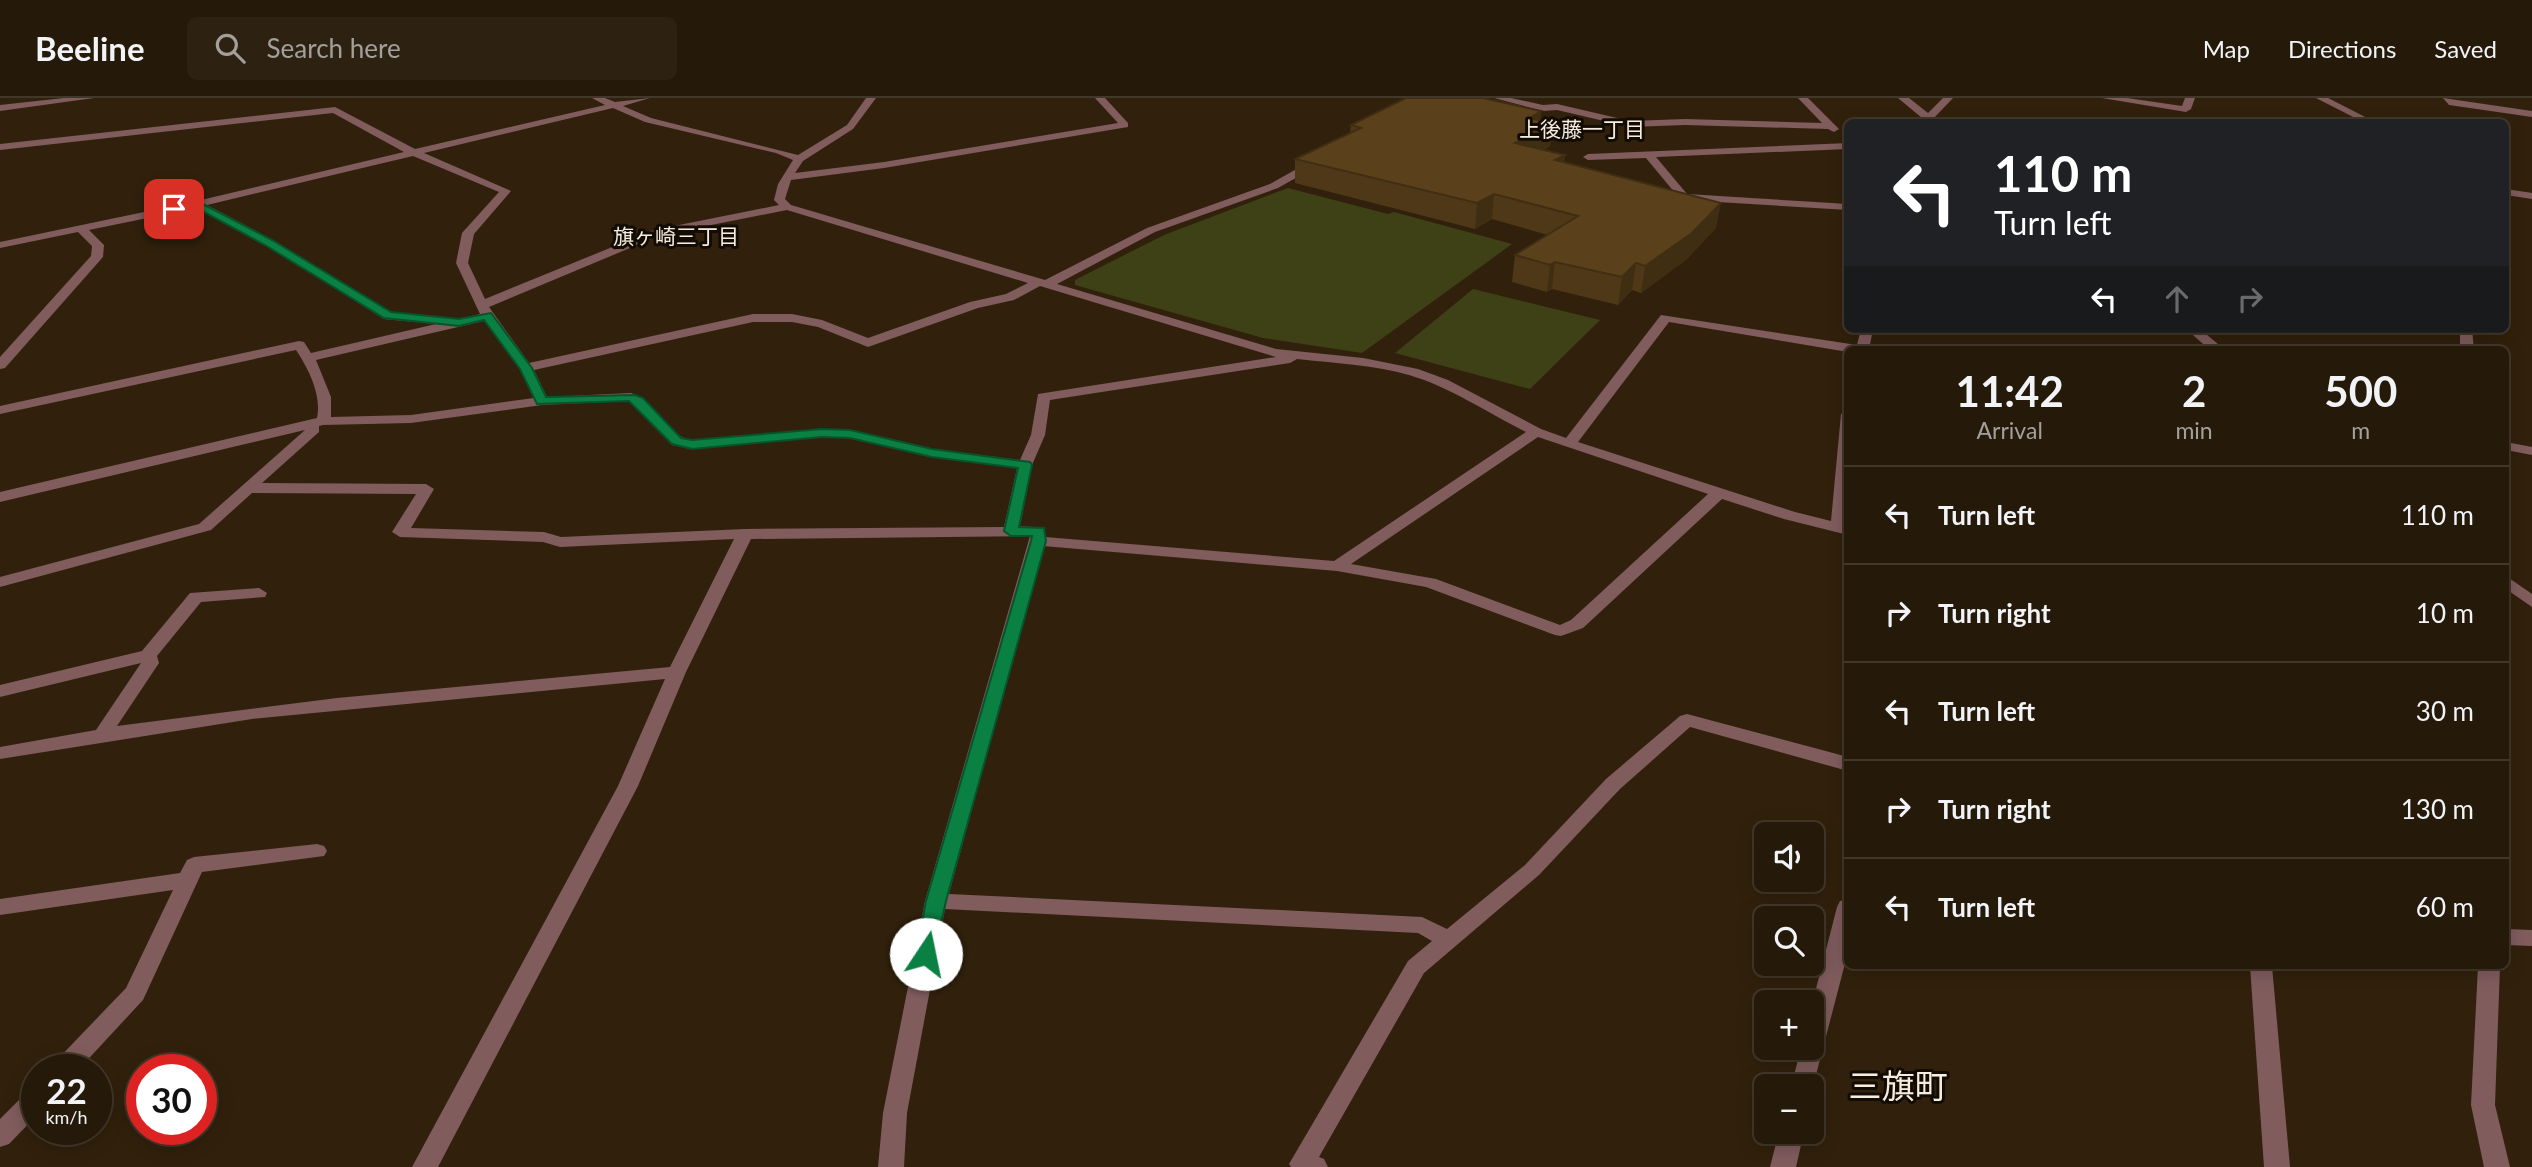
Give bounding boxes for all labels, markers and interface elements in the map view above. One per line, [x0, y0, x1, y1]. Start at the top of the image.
search box [187, 17, 677, 80]
text: Beeline [35, 28, 145, 68]
icon: search [211, 29, 249, 67]
text: Search here [267, 32, 401, 64]
text: Map [2203, 34, 2250, 63]
text: Directions [2288, 34, 2396, 63]
text: Saved [2434, 34, 2497, 63]
district label: 上後藤一丁目 [1519, 116, 1645, 141]
text: 110 m [1994, 144, 2132, 202]
icon: left [1879, 147, 1970, 238]
pin [144, 179, 204, 239]
icon: arrive [155, 190, 193, 228]
text: Turn left [1994, 203, 2111, 242]
district label: 旗ヶ崎三丁目 [613, 223, 739, 248]
icon: left [2085, 280, 2123, 318]
icon: ahead [2158, 280, 2196, 318]
icon: right [2231, 280, 2269, 318]
text: 11:42 [1956, 366, 2064, 416]
text: 2 [2182, 366, 2206, 416]
text: 500 [2324, 366, 2397, 416]
text: Arrival [1977, 416, 2043, 444]
text: min [2175, 416, 2213, 444]
text: m [2351, 416, 2370, 444]
icon: left [1879, 496, 1917, 534]
text: Turn left [1938, 499, 2035, 531]
text: 110 m [2401, 499, 2474, 531]
icon: right [1879, 594, 1917, 632]
text: Turn right [1938, 597, 2051, 629]
text: 10 m [2416, 597, 2474, 629]
icon: left [1879, 692, 1917, 730]
text: Turn left [1938, 695, 2035, 727]
text: 30 m [2416, 695, 2474, 727]
icon: right [1879, 790, 1917, 828]
text: Turn right [1938, 793, 2051, 825]
text: 130 m [2401, 793, 2474, 825]
map controls [1754, 822, 1824, 1144]
button: sound [1754, 822, 1824, 892]
icon: left [1879, 888, 1917, 926]
text: Turn left [1938, 891, 2035, 923]
text: 60 m [2416, 891, 2474, 923]
button: search [1754, 906, 1824, 976]
position arrow [889, 917, 963, 991]
button: + [1754, 990, 1824, 1060]
speed limit sign: 30 [126, 1054, 217, 1145]
district label: 三旗町 [1849, 1065, 1948, 1105]
text: 22 [46, 1069, 87, 1111]
button: − [1754, 1074, 1824, 1144]
text: km/h [45, 1106, 88, 1128]

